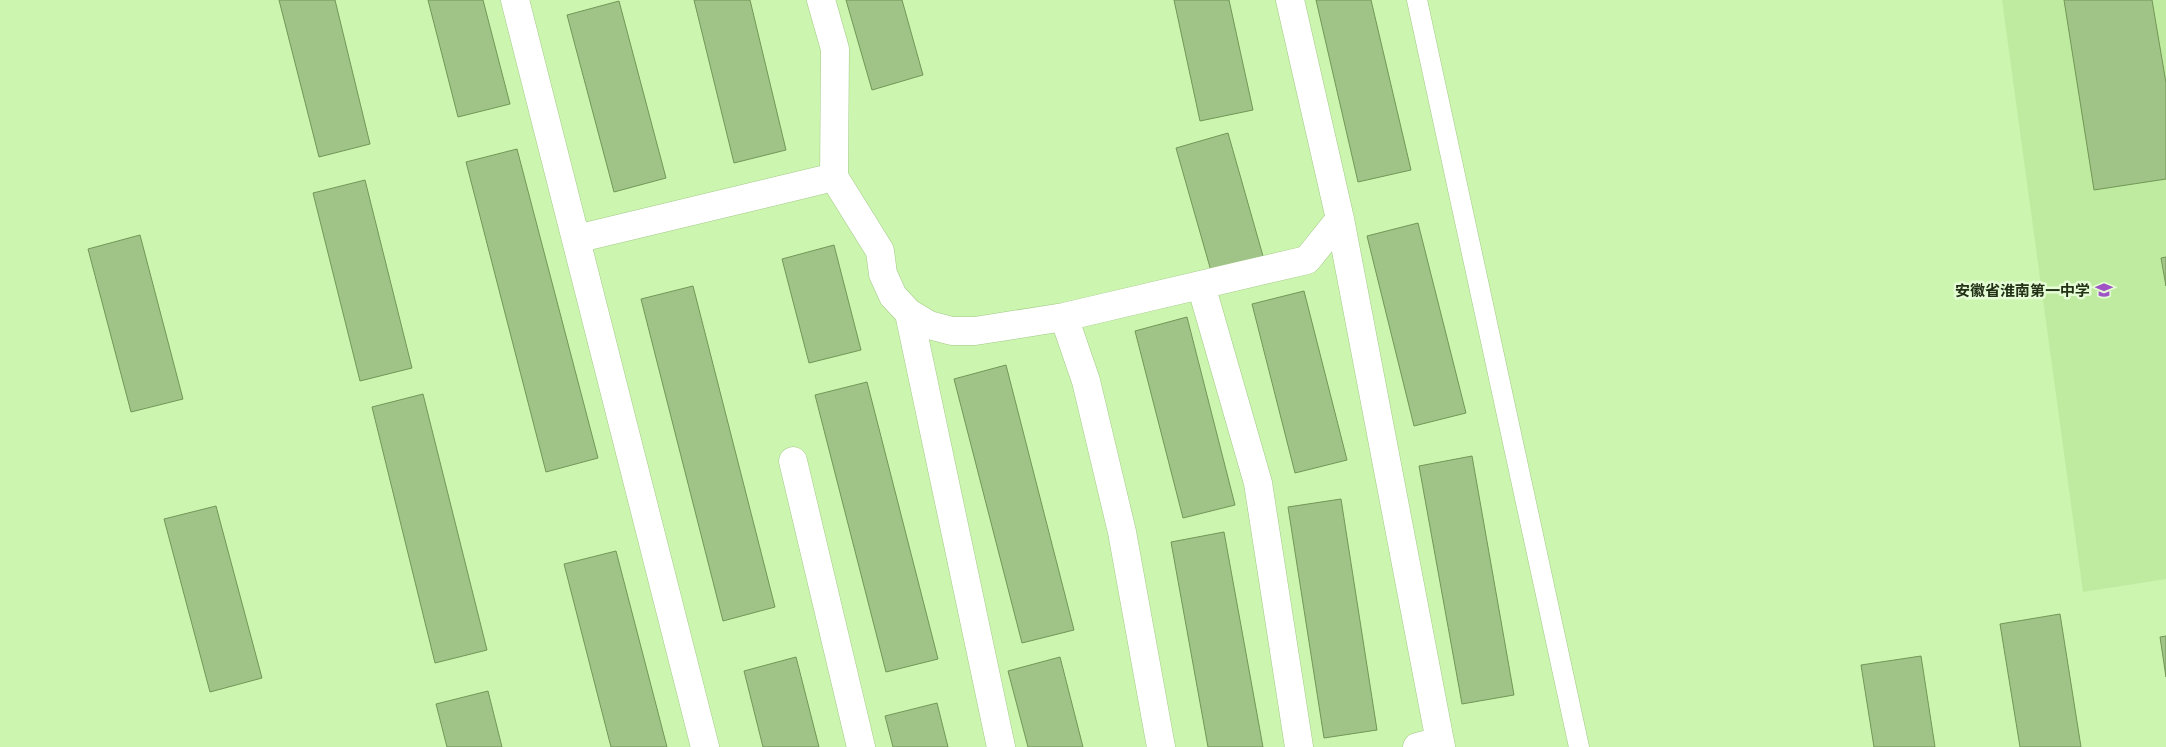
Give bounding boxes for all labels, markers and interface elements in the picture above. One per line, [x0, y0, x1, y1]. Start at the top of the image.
place label: 安徽省淮南第一中学 [1955, 280, 2090, 300]
school or university icon: 安徽省淮南第一中学 [2094, 280, 2114, 300]

